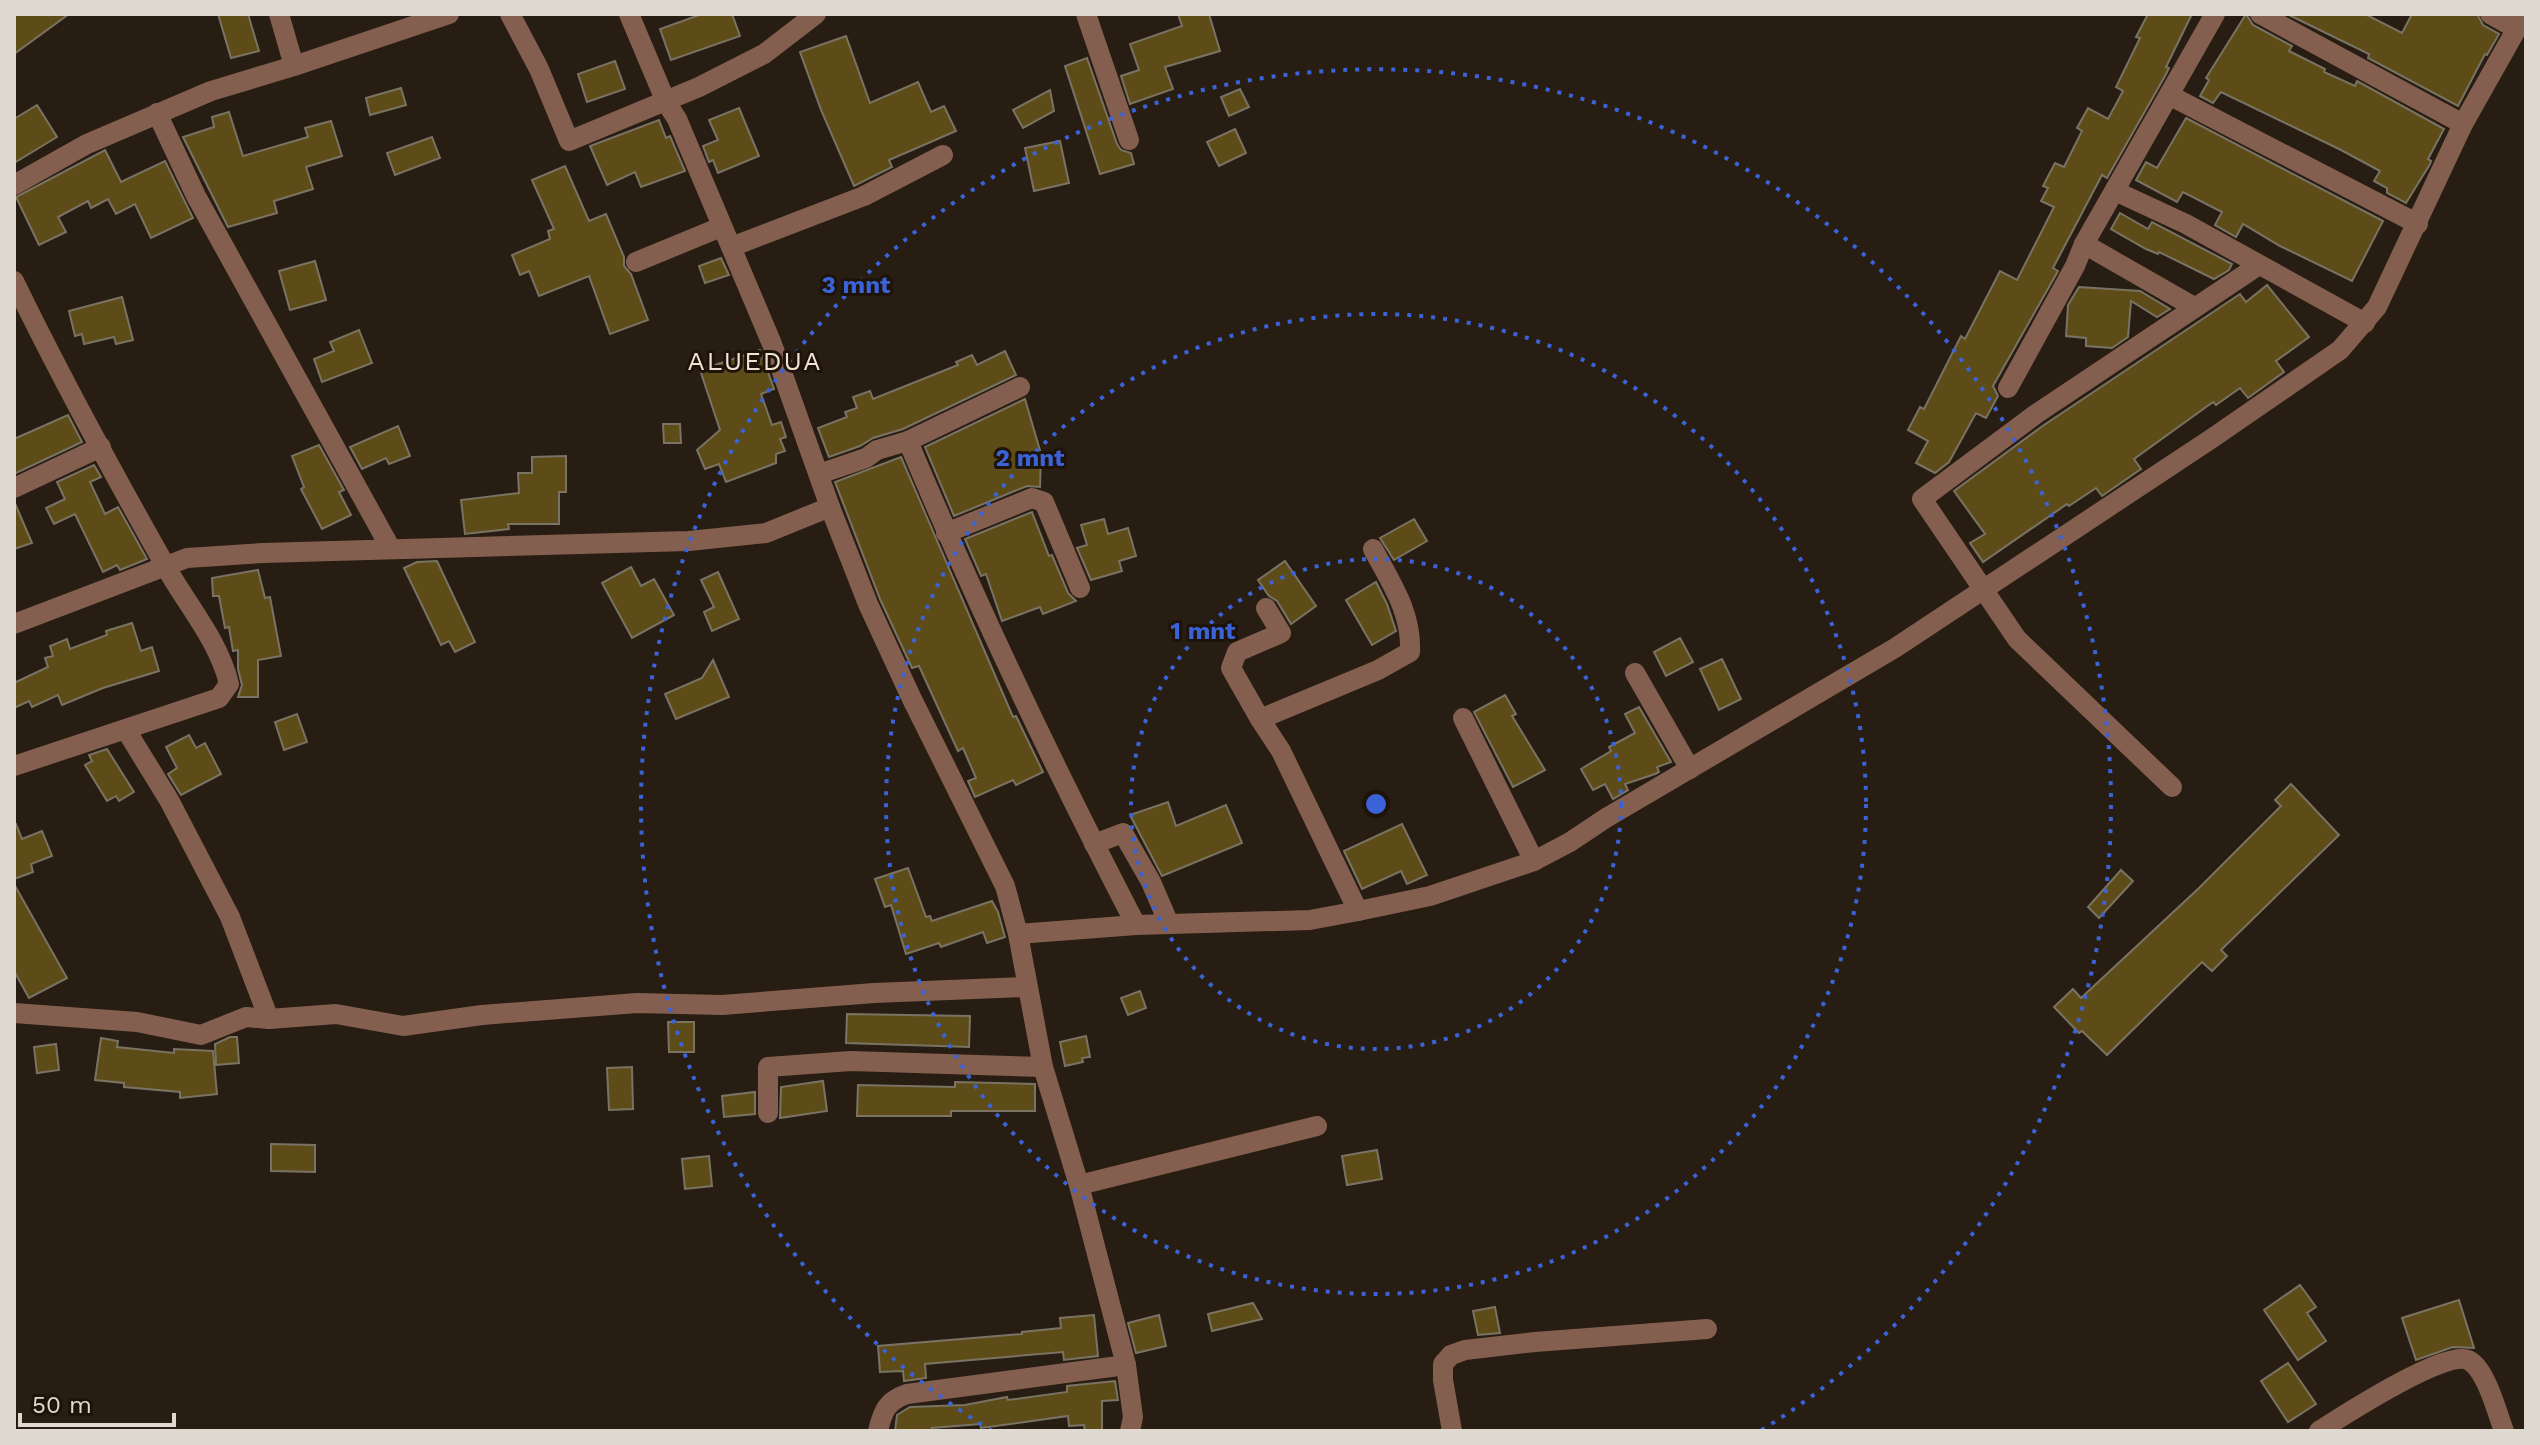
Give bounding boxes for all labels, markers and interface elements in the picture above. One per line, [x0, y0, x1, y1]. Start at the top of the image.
text: 3 mnt [822, 271, 891, 299]
district label: ALUEDUA [687, 346, 823, 376]
text: 2 mnt [995, 444, 1065, 472]
text: 1 mnt [1170, 617, 1236, 645]
centre of rings [1362, 790, 1390, 818]
scale bar [20, 1377, 174, 1427]
text: 50 m [32, 1391, 92, 1419]

